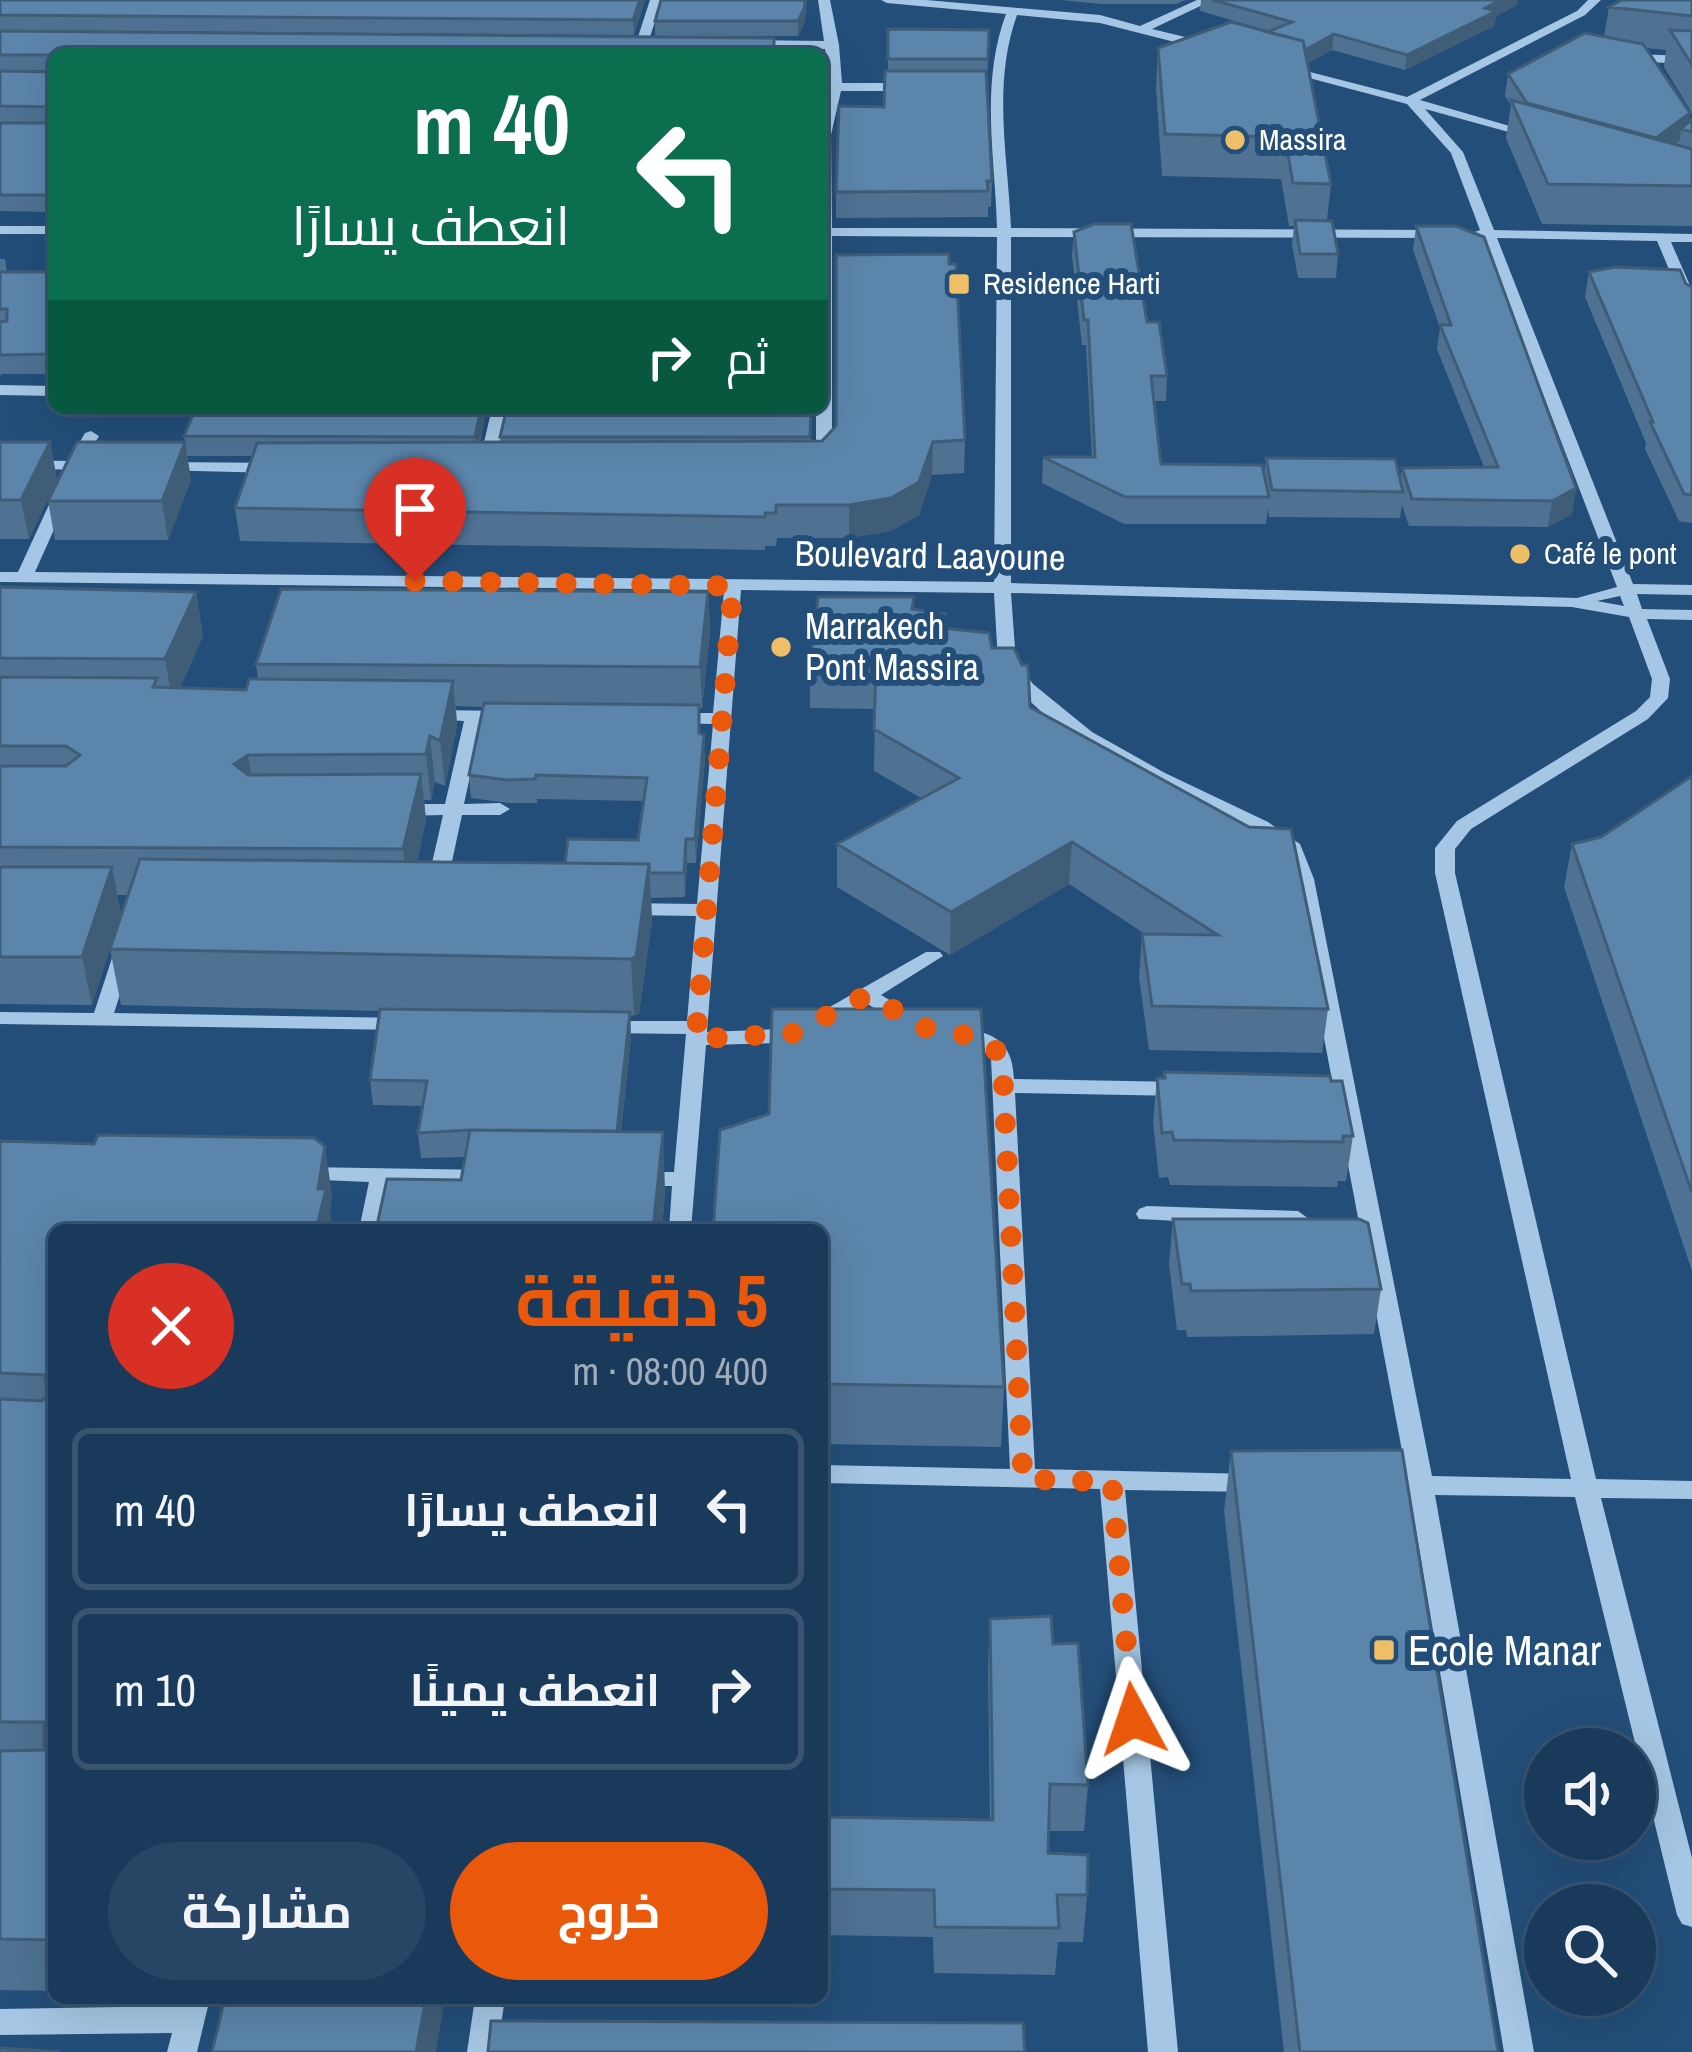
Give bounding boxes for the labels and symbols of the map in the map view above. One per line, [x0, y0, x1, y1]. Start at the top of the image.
place label: Massira [1259, 119, 1347, 159]
marker: Massira [1222, 127, 1248, 153]
place label: Residence Harti [983, 263, 1161, 303]
marker: Residence Harti [946, 271, 972, 297]
pin [364, 458, 466, 581]
street label: Boulevard Laayoune [794, 529, 1066, 581]
place label: Café le pont [1544, 533, 1677, 573]
marker: Café le pont [1507, 541, 1533, 567]
place label: Marrakech Pont Massira [805, 602, 979, 691]
marker: Marrakech Pont Massira [768, 634, 794, 660]
place label: Ecole Manar [1408, 1622, 1602, 1678]
marker: Ecole Manar [1371, 1637, 1397, 1663]
position arrow [1070, 1656, 1196, 1782]

